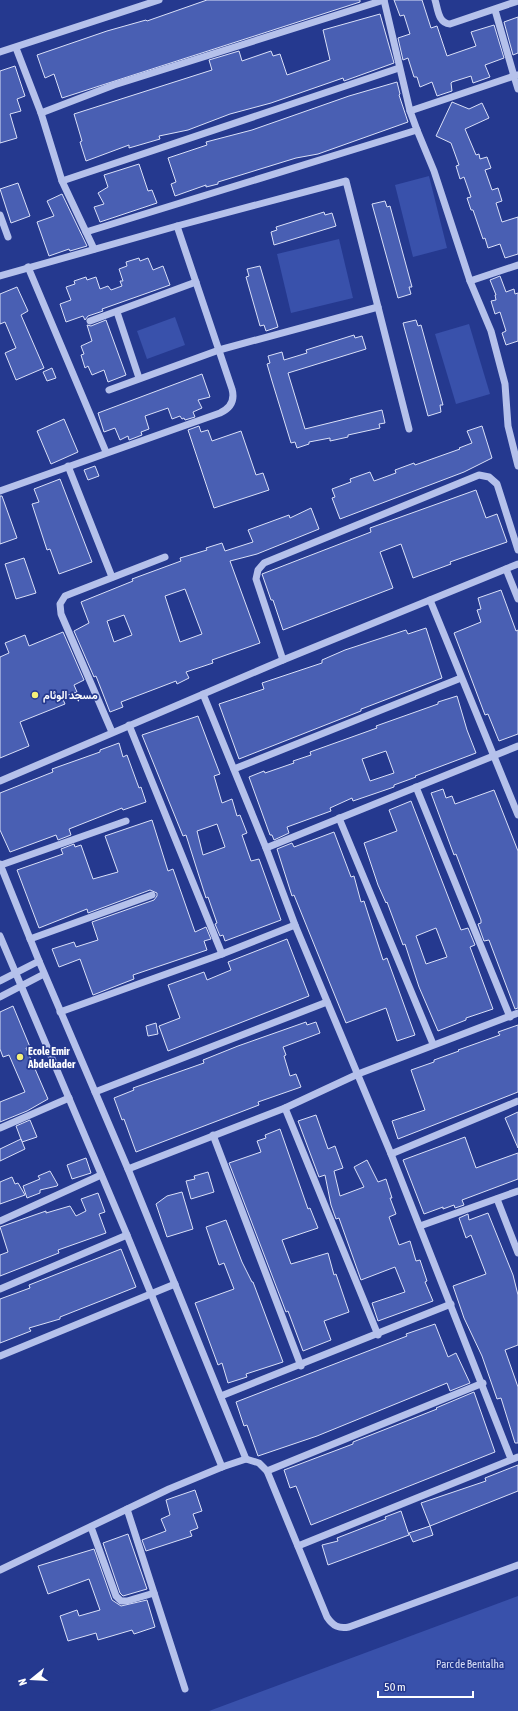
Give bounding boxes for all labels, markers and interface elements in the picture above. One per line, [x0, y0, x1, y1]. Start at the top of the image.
place label: مسجد الوئام [43, 689, 98, 703]
marker: مسجد الوئام [30, 690, 40, 700]
place label: Ecole Emir Abdelkader [27, 1045, 76, 1070]
marker: Ecole Emir Abdelkader [15, 1052, 25, 1062]
park label: Parc de Bentalha [436, 1658, 504, 1670]
north arrow [12, 1659, 52, 1699]
scale bar [378, 1673, 473, 1699]
text: N [16, 1677, 29, 1687]
text: 50 m [384, 1680, 406, 1694]

